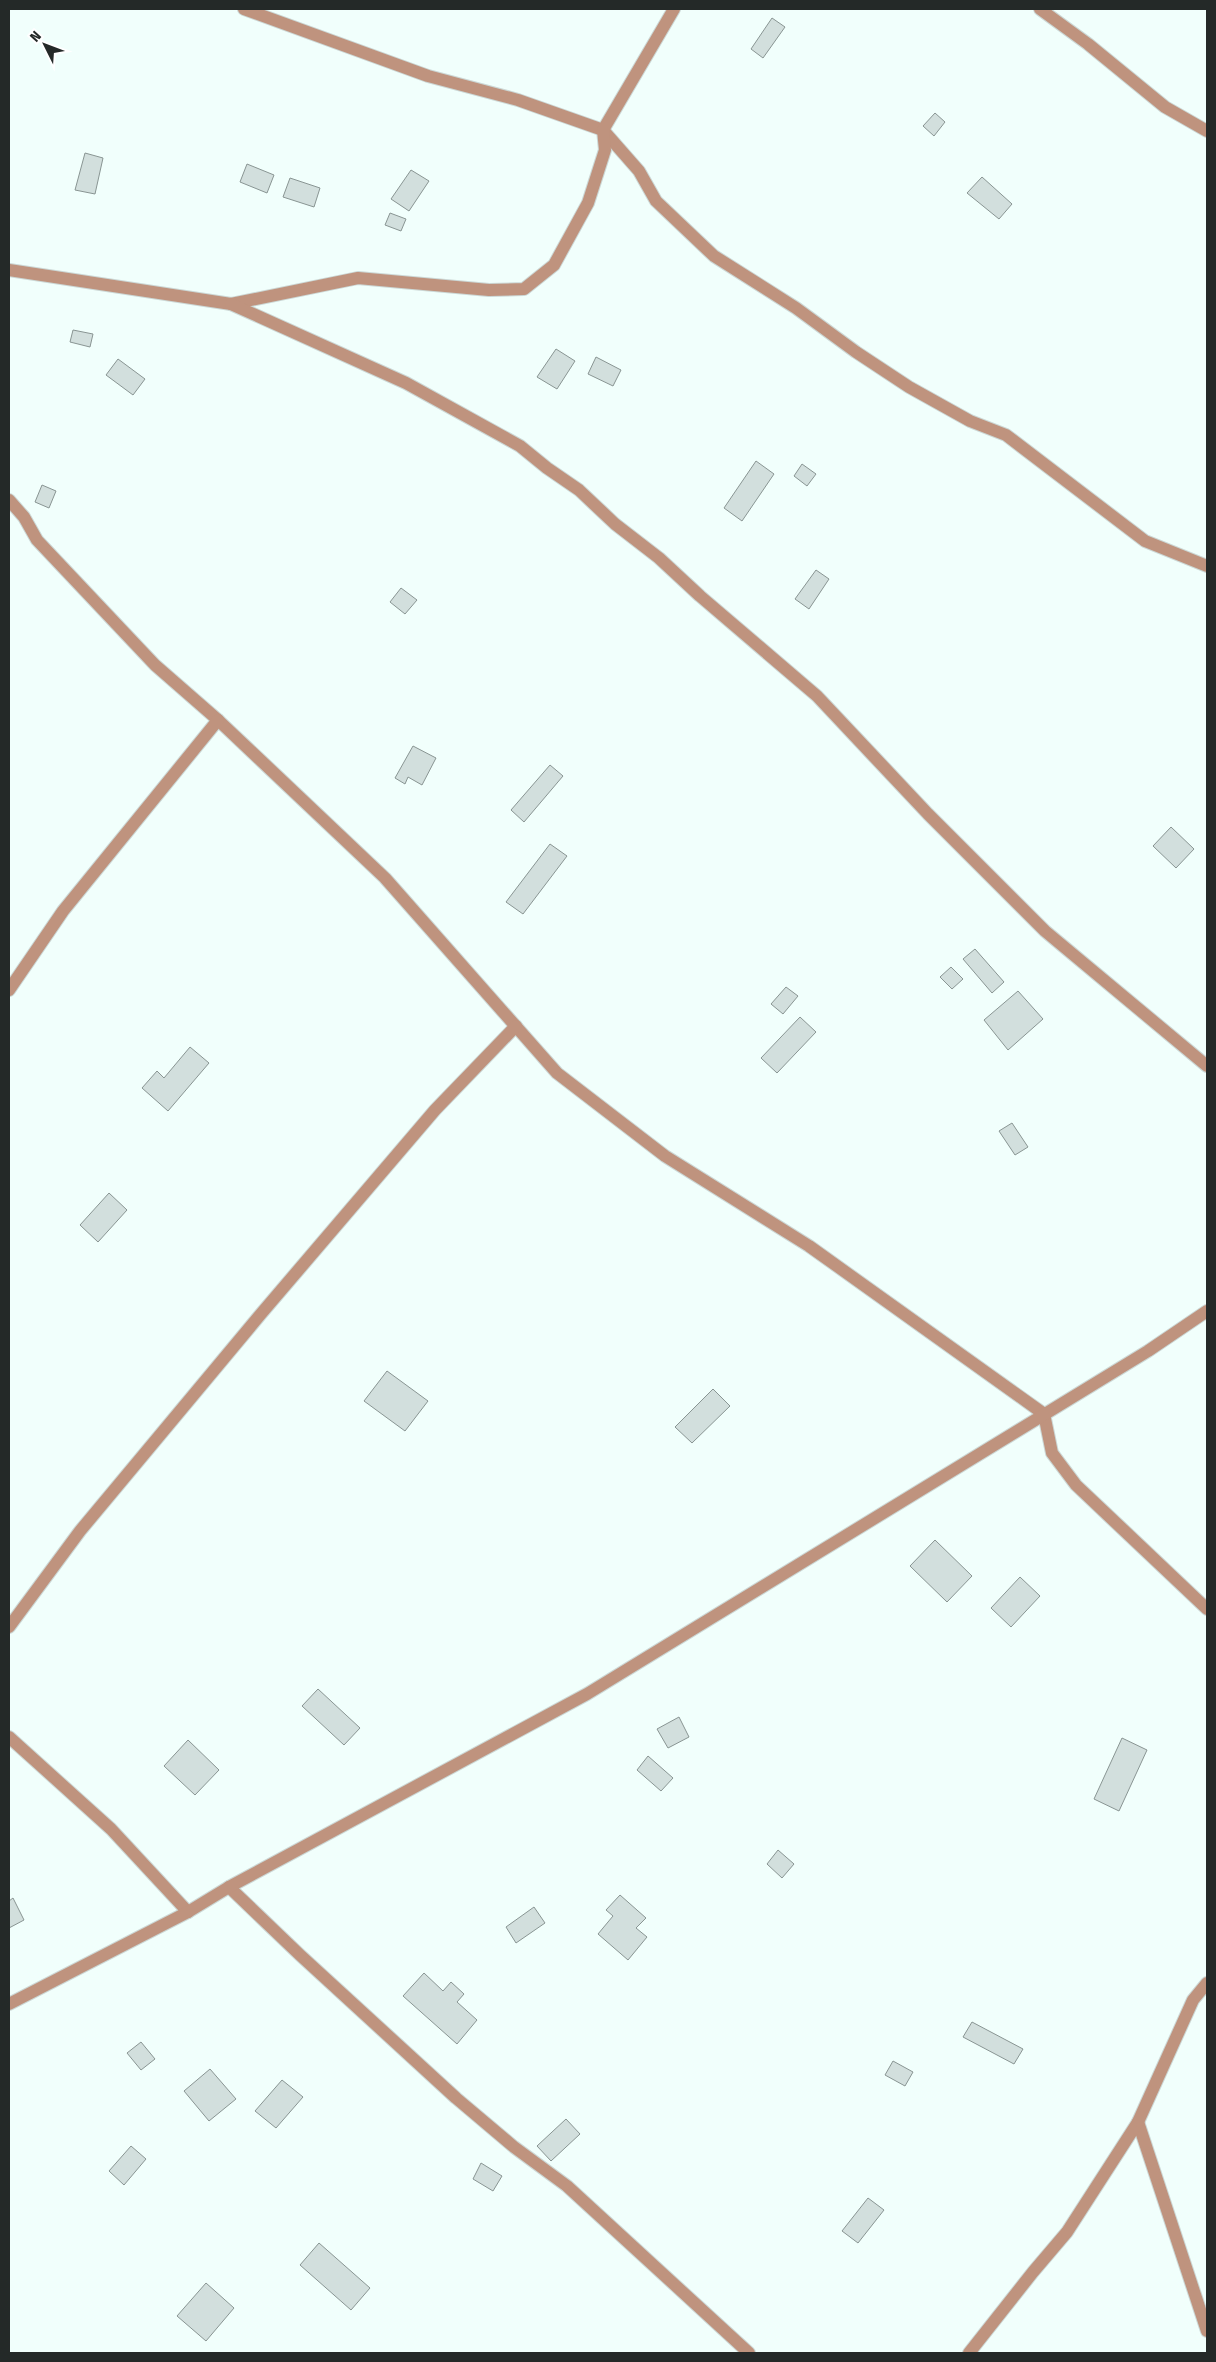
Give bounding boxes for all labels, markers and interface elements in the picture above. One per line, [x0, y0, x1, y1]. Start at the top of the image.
north arrow [20, 20, 70, 70]
text: N [27, 28, 45, 45]

